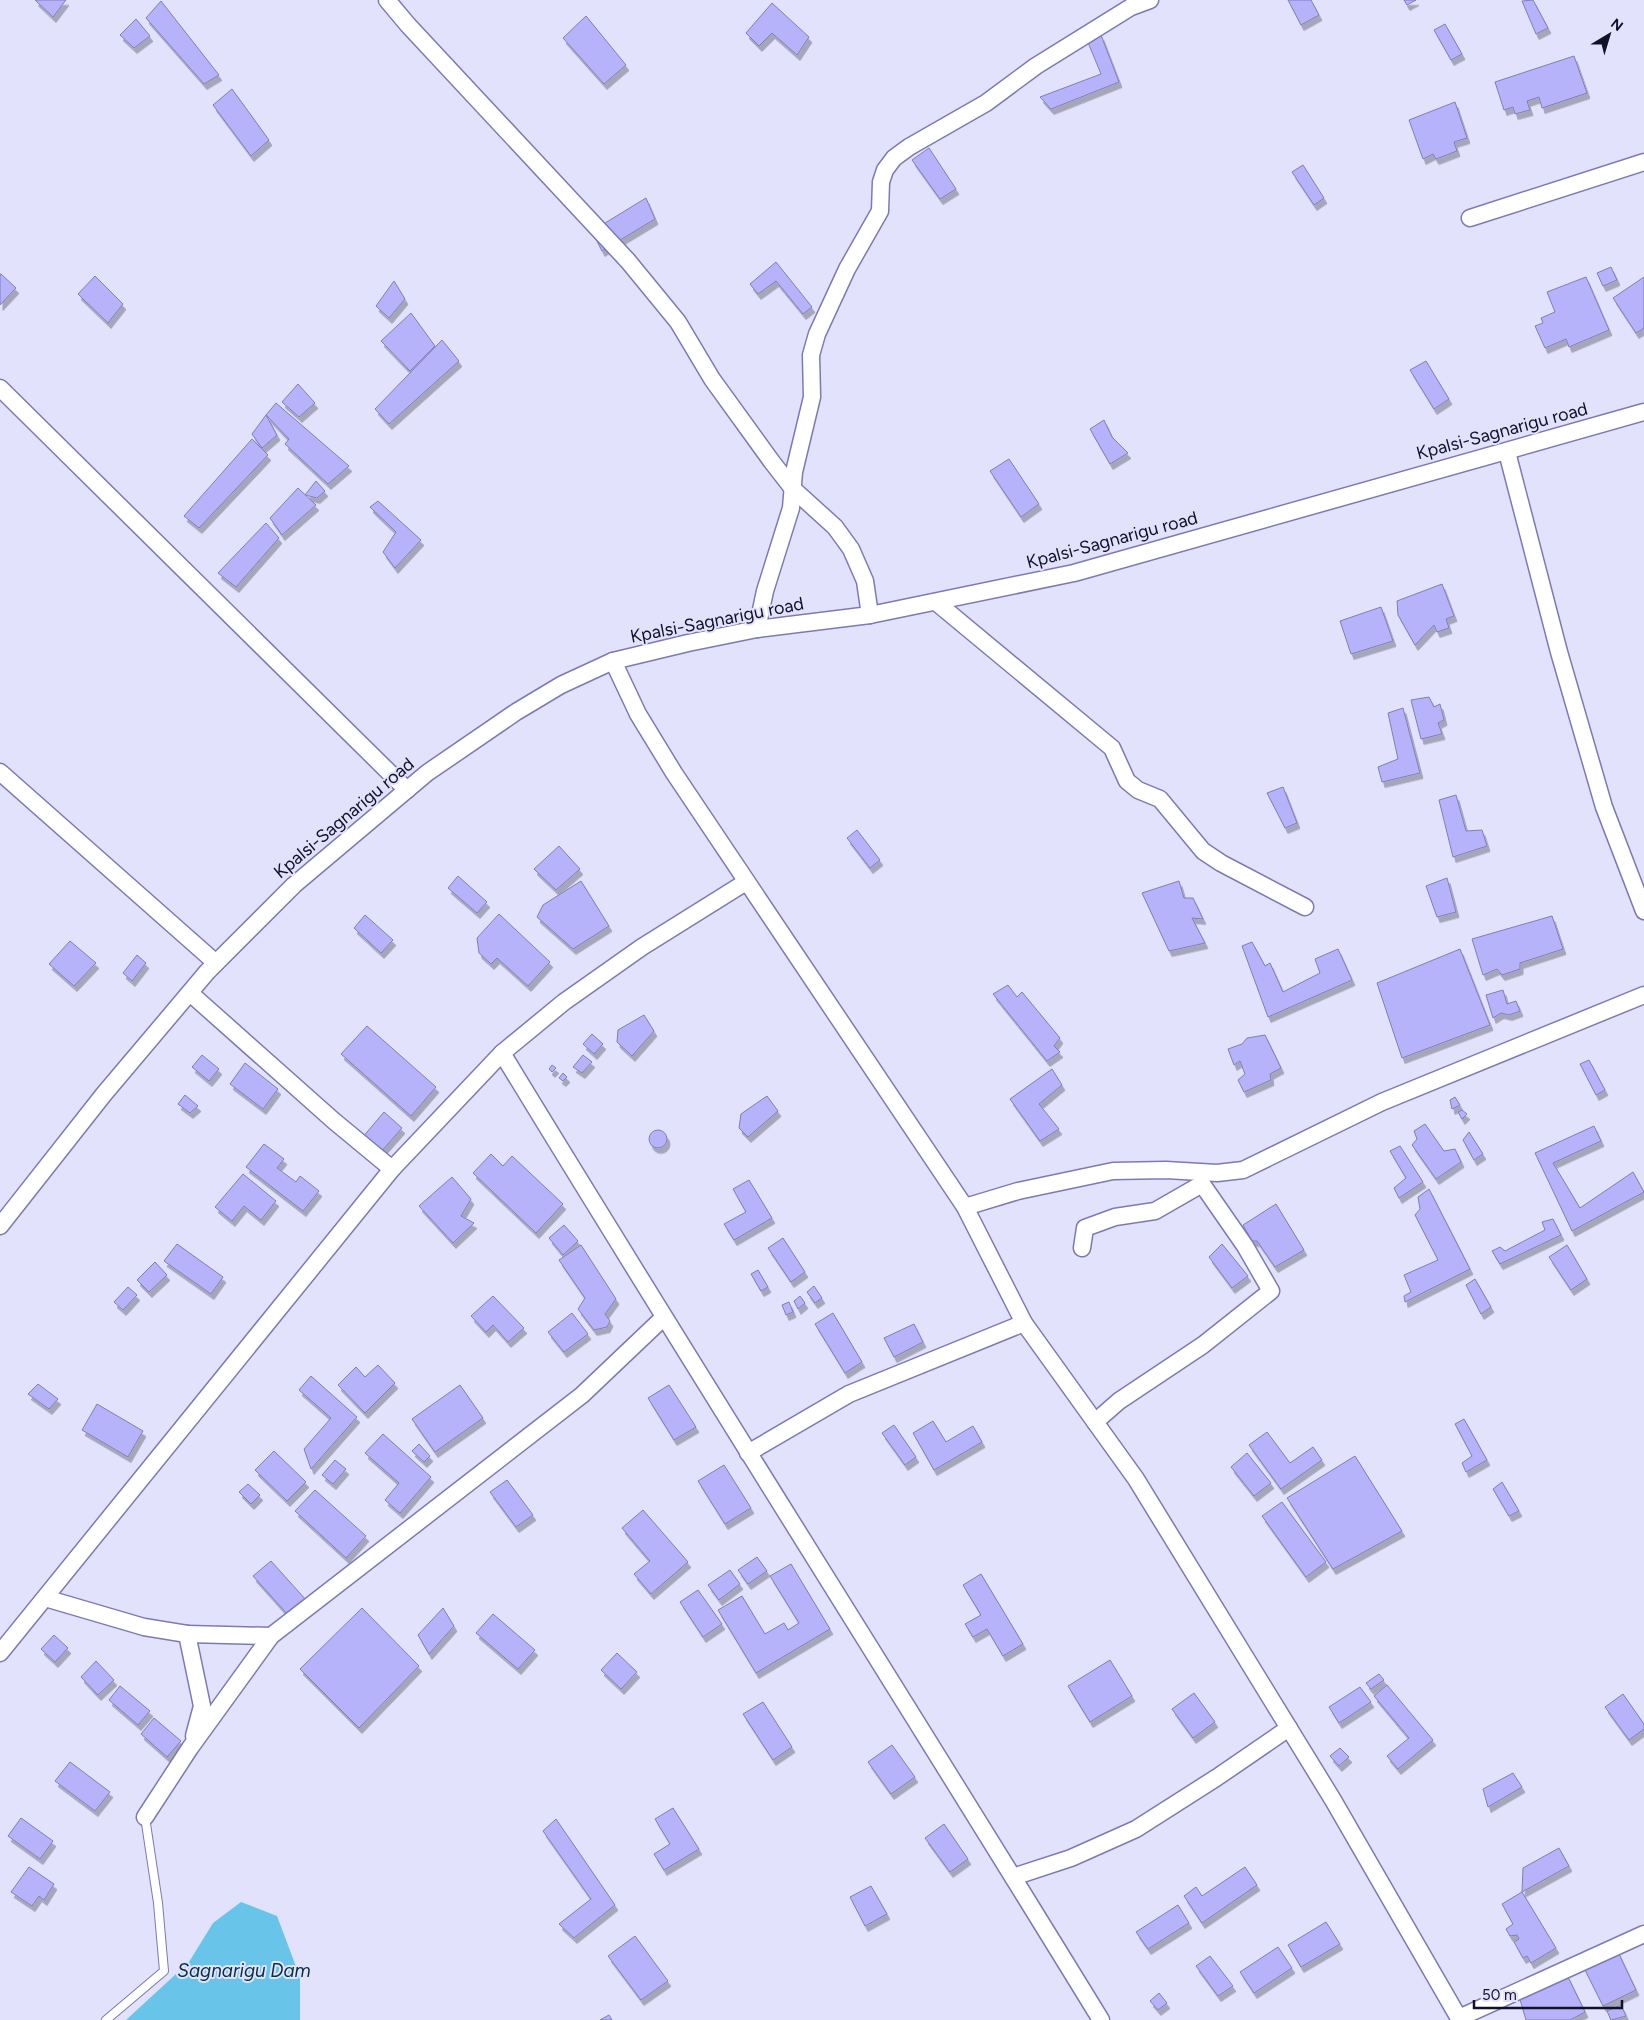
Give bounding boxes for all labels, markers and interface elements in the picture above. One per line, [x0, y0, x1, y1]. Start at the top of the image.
north arrow [1584, 10, 1634, 60]
text: N [1607, 15, 1626, 35]
street label: Kpalsi-Sagnarigu road [1414, 398, 1590, 464]
street label: Kpalsi-Sagnarigu road [1024, 507, 1200, 573]
street label: Kpalsi-Sagnarigu road [628, 592, 806, 648]
street label: Kpalsi-Sagnarigu road [269, 753, 419, 883]
water label: Sagnarigu Dam [177, 1959, 311, 1982]
scale bar [1474, 1978, 1622, 2010]
text: 50 m [1482, 1986, 1517, 2004]

